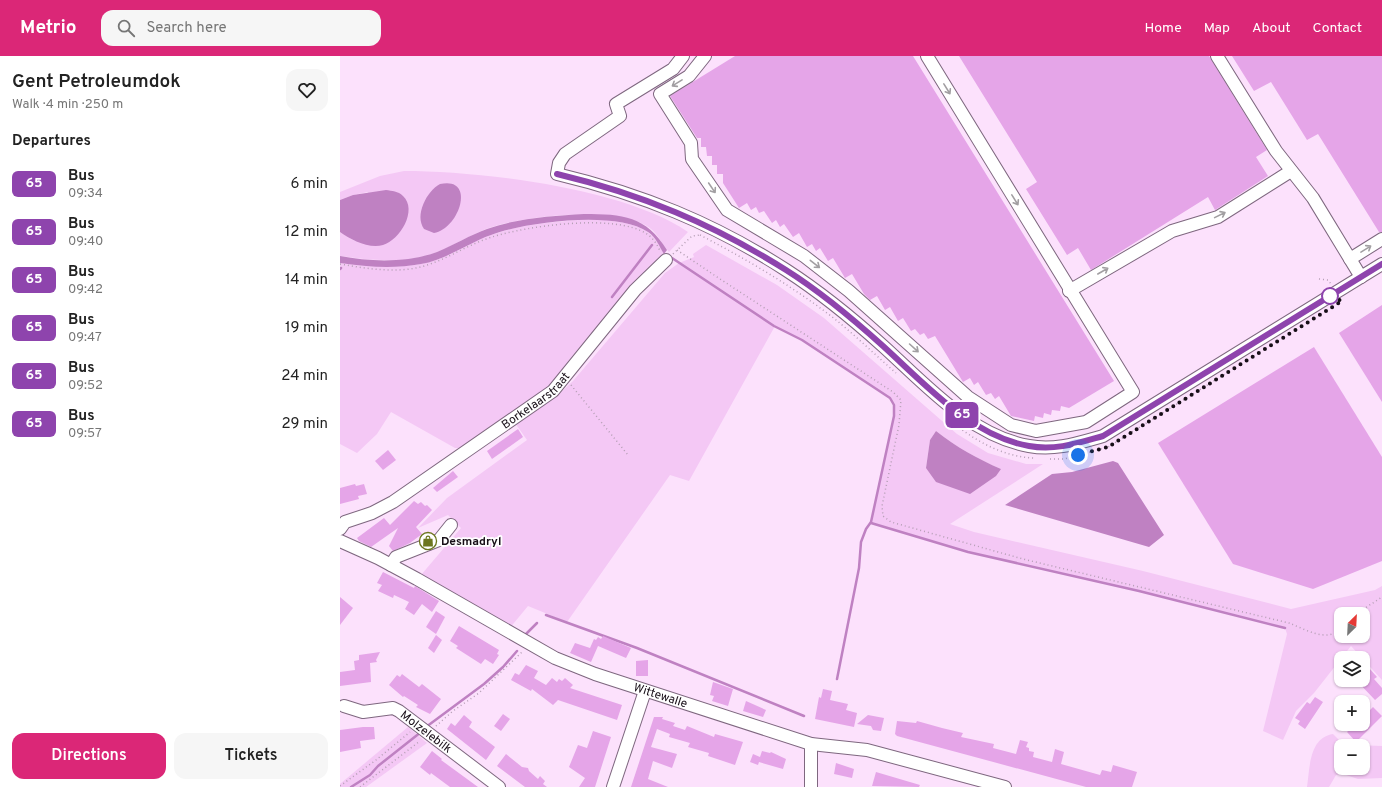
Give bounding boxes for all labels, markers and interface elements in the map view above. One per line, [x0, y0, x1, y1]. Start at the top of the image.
search box [101, 10, 381, 46]
text: Metrio [20, 16, 77, 40]
icon: search [115, 17, 137, 39]
text: Search here [147, 19, 227, 38]
text: Home [1145, 20, 1182, 37]
text: Map [1204, 20, 1230, 37]
text: About [1252, 20, 1291, 37]
text: Contact [1313, 20, 1362, 37]
button: heart [286, 69, 328, 111]
text: Gent Petroleumdok [12, 70, 181, 94]
one-way arrow [672, 79, 683, 87]
one-way arrow [943, 83, 951, 94]
text: Walk · 4 min · 250 m [12, 97, 123, 113]
text: Departures [12, 132, 91, 151]
text: Bus [68, 167, 95, 186]
text: 65 [25, 175, 43, 192]
text: 6 min [291, 175, 328, 194]
one-way arrow [708, 183, 716, 194]
text: 09:34 [68, 186, 103, 202]
one-way arrow [1011, 194, 1019, 205]
one-way arrow [1213, 211, 1225, 218]
text: Bus [68, 215, 95, 234]
text: 65 [25, 223, 43, 240]
text: 12 min [285, 223, 328, 242]
text: 09:40 [68, 234, 103, 250]
one-way arrow [1360, 244, 1372, 252]
one-way arrow [809, 260, 820, 269]
text: Bus [68, 263, 95, 282]
one-way arrow [1097, 267, 1109, 275]
text: 65 [25, 271, 43, 288]
text: 14 min [285, 271, 328, 290]
text: 09:42 [68, 282, 103, 298]
unlabelled marker [1321, 287, 1339, 305]
text: Bus [68, 311, 95, 330]
text: 65 [25, 319, 43, 336]
text: 19 min [285, 319, 328, 338]
text: 09:47 [68, 330, 102, 346]
one-way arrow [909, 343, 919, 352]
text: Bus [68, 359, 95, 378]
text: 65 [25, 367, 43, 384]
text: 24 min [281, 367, 328, 386]
street label: Borkelaarstraat [499, 369, 574, 433]
text: 09:52 [68, 378, 103, 394]
line badge: 65 [944, 402, 980, 428]
text: 65 [953, 406, 971, 423]
text: Bus [68, 407, 95, 426]
text: 65 [25, 415, 43, 432]
text: 29 min [281, 415, 328, 434]
text: 09:57 [68, 426, 102, 442]
your location [1068, 445, 1088, 465]
shop icon: Desmadryl [418, 531, 438, 551]
place label: Desmadryl [441, 534, 501, 550]
north arrow [1334, 607, 1370, 643]
map controls [1334, 607, 1370, 775]
button: layers [1334, 651, 1370, 687]
street label: Wittewalle [631, 680, 689, 712]
button: + [1334, 695, 1370, 731]
street label: Molzelebilk [396, 708, 455, 757]
button: Directions [12, 733, 166, 779]
button: Tickets [174, 733, 328, 779]
button: − [1334, 739, 1370, 775]

